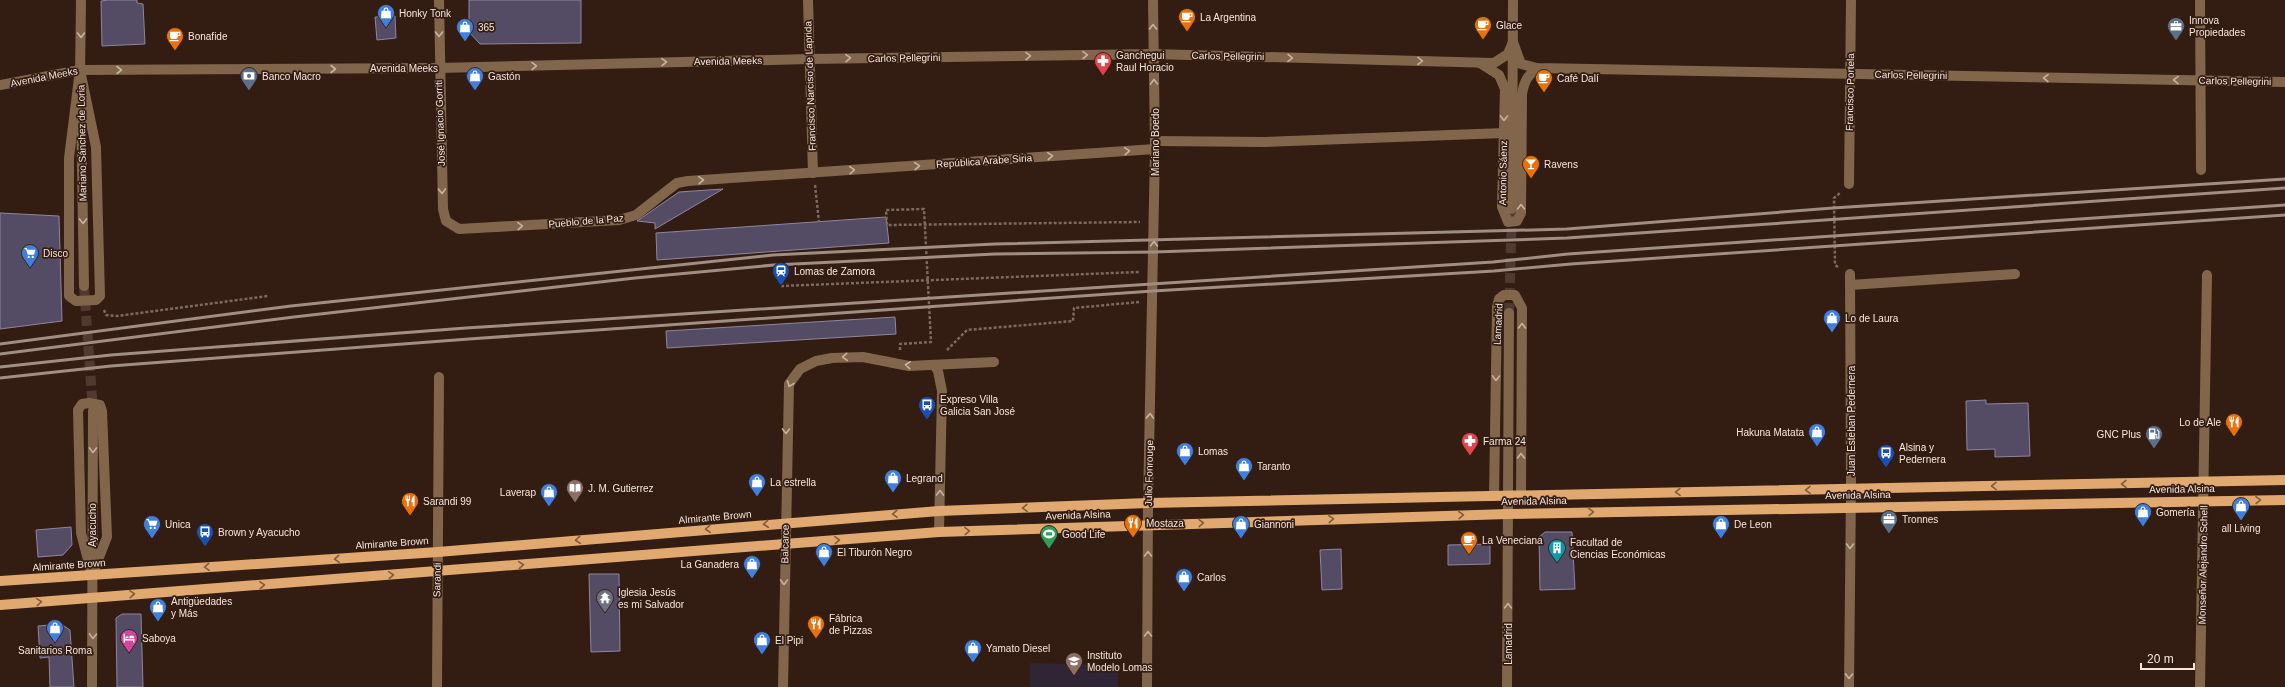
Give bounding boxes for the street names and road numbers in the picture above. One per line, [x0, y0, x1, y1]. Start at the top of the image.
street label: Francisco Narciso de Laprida [802, 20, 818, 151]
street label: Carlos Pellegrini [1192, 50, 1264, 62]
street label: Carlos Pellegrini [868, 52, 940, 64]
street label: Francisco Portela [1844, 53, 1856, 131]
street label: Avenida Meeks [694, 55, 762, 67]
street label: Avenida Meeks [370, 63, 438, 74]
street label: Avenida Meeks [9, 65, 79, 89]
street label: Carlos Pellegrini [1875, 69, 1947, 81]
street label: Carlos Pellegrini [2199, 75, 2271, 87]
street label: José Ignacio Gorriti [433, 80, 447, 166]
street label: Mariano Sánchez de Loria [75, 84, 89, 201]
street label: Mariano Boedo [1150, 108, 1161, 176]
street label: Antonio Sáenz [1497, 140, 1509, 206]
street label: República Arabe Siria [936, 152, 1033, 170]
street label: Pueblo de la Paz [548, 212, 624, 230]
street label: Lamadrid [1491, 303, 1505, 345]
street label: Juan Esteban Pedernera [1846, 365, 1857, 476]
street label: Julio Fonrouge [1143, 439, 1155, 506]
street label: Avenida Alsina [2149, 483, 2215, 495]
street label: Avenida Alsina [1825, 489, 1891, 501]
street label: Avenida Alsina [1501, 495, 1567, 507]
street label: Ayacucho [87, 503, 98, 547]
street label: Monseñor Alejandro Schell [2196, 505, 2210, 625]
street label: Almirante Brown [678, 508, 752, 526]
street label: Avenida Alsina [1045, 508, 1111, 522]
street label: Balcarce [779, 524, 791, 564]
street label: Almirante Brown [355, 535, 429, 551]
street label: Almirante Brown [32, 557, 106, 573]
street label: Sarandi [431, 563, 443, 597]
street label: Lamadrid [1503, 623, 1514, 665]

